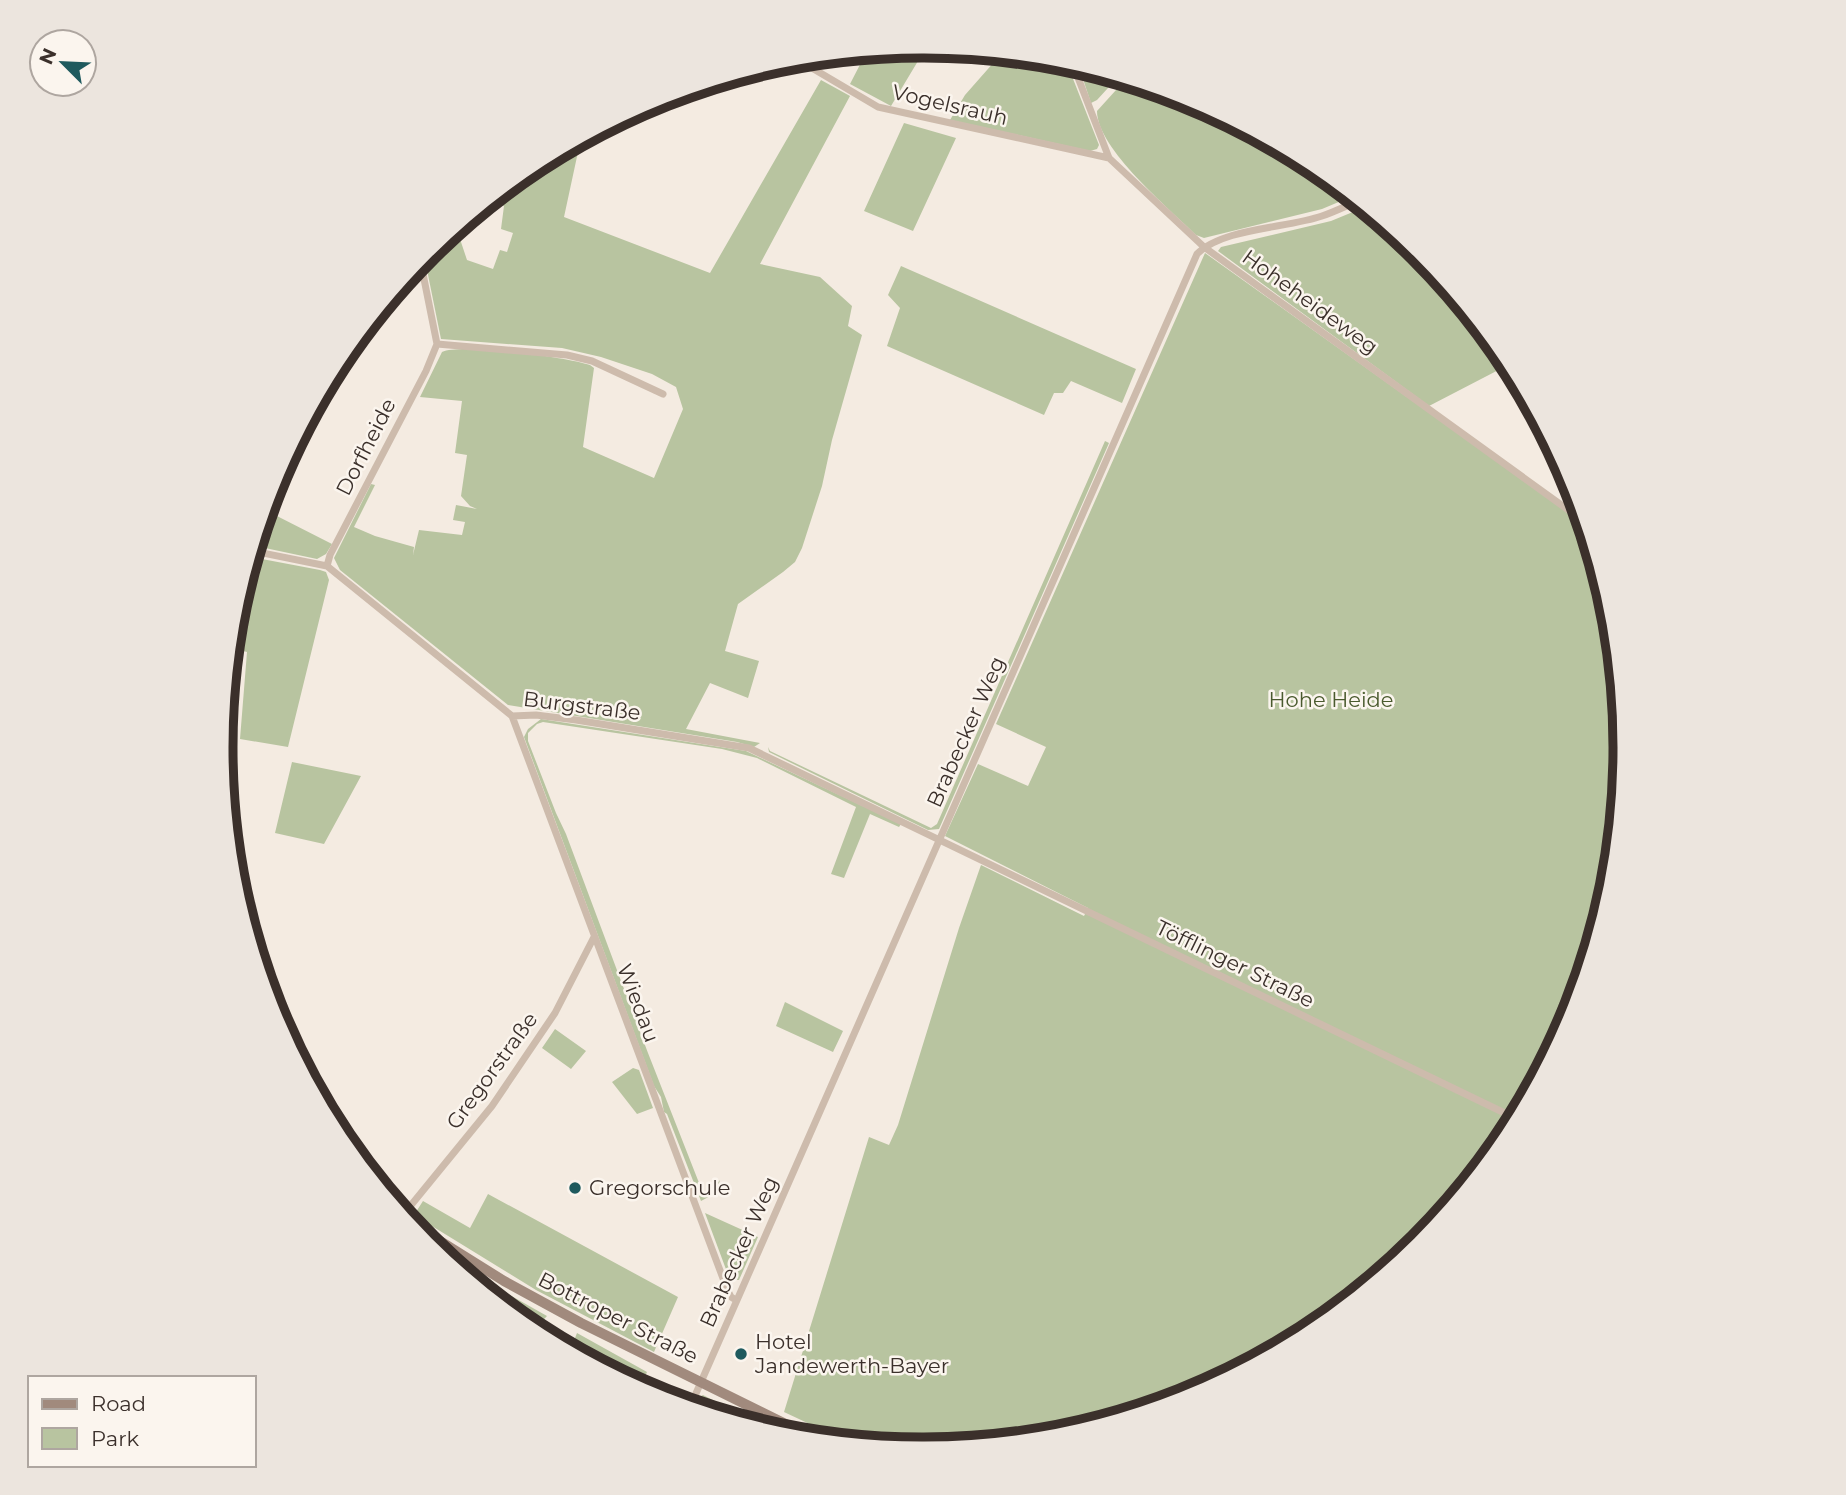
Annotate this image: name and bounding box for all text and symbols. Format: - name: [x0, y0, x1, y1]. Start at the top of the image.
- north arrow: [28, 28, 98, 98]
- text: N: [34, 45, 62, 68]
- street label: Vogelsrauh: [890, 79, 1010, 130]
- street label: Hoheheideweg: [1238, 244, 1383, 359]
- street label: Dorfheide: [330, 394, 401, 499]
- street label: Brabecker Weg: [921, 653, 1010, 811]
- street label: Burgstraße: [522, 686, 642, 725]
- park label: Hohe Heide: [1269, 687, 1393, 712]
- street label: Töfflinger Straße: [1152, 914, 1318, 1013]
- street label: Wiedau: [612, 960, 665, 1046]
- street label: Gregorstraße: [441, 1007, 542, 1134]
- street label: Brabecker Weg: [694, 1173, 783, 1331]
- place label: Gregorschule: [589, 1175, 731, 1200]
- marker: Gregorschule: [567, 1180, 583, 1196]
- street label: Bottroper Straße: [534, 1266, 702, 1369]
- place label: Hotel Jandewerth-Bayer: [754, 1329, 949, 1378]
- marker: Hotel Jandewerth-Bayer: [733, 1346, 749, 1362]
- legend: [28, 1376, 256, 1467]
- text: Road: [91, 1391, 146, 1416]
- text: Park: [91, 1426, 139, 1451]

